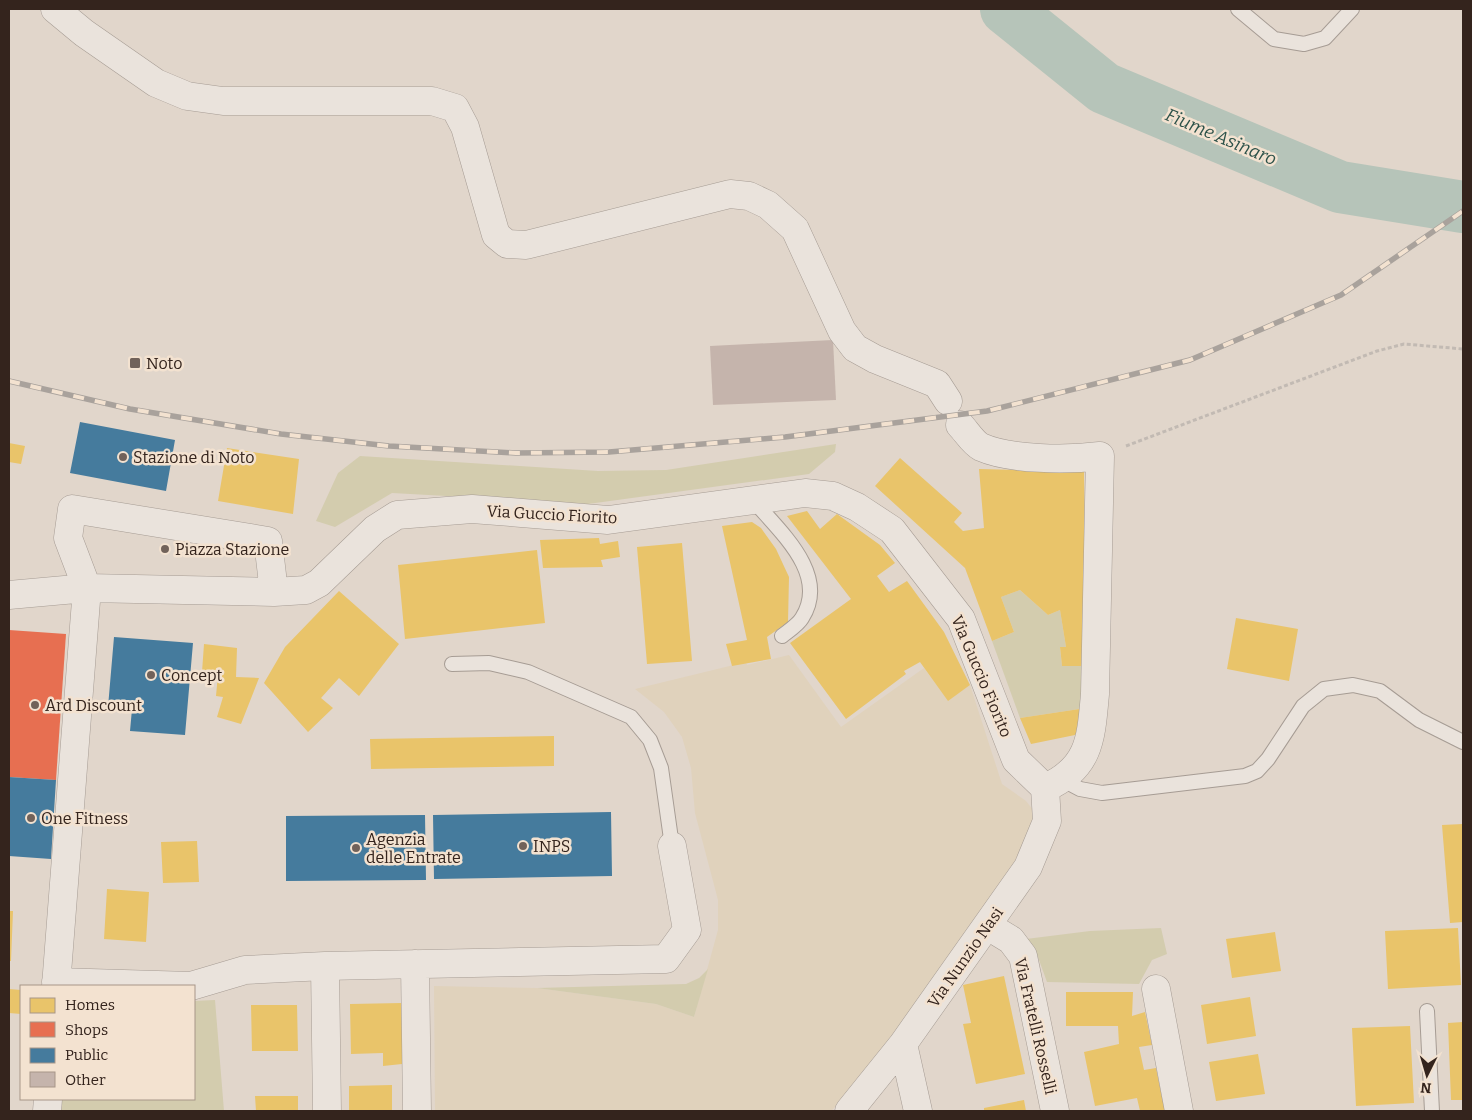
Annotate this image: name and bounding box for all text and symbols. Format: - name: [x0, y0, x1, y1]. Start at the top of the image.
- water label: Fiume Asinaro: [1162, 104, 1280, 170]
- place label: Noto: [146, 354, 182, 373]
- marker: Noto: [128, 356, 142, 370]
- place label: Stazione di Noto: [133, 448, 254, 467]
- marker: Stazione di Noto: [117, 451, 129, 463]
- street label: Via Guccio Fiorito: [486, 502, 618, 527]
- place label: Piazza Stazione: [175, 540, 289, 559]
- marker: Piazza Stazione: [159, 543, 171, 555]
- street label: Via Guccio Fiorito: [947, 612, 1016, 740]
- place label: Concept: [161, 666, 222, 685]
- marker: Concept: [145, 669, 157, 681]
- place label: Ard Discount: [45, 696, 142, 715]
- marker: Ard Discount: [29, 699, 41, 711]
- place label: One Fitness: [41, 809, 128, 828]
- marker: One Fitness: [25, 812, 37, 824]
- place label: Agenzia delle Entrate: [366, 830, 461, 867]
- place label: INPS: [533, 837, 570, 856]
- marker: INPS: [517, 840, 529, 852]
- marker: Agenzia delle Entrate: [350, 842, 362, 854]
- street label: Via Nunzio Nasi: [924, 903, 1007, 1011]
- street label: Via Fratelli Rosselli: [1011, 956, 1061, 1097]
- legend: [20, 985, 195, 1100]
- text: Homes: [65, 996, 115, 1014]
- text: Shops: [65, 1021, 108, 1039]
- text: Public: [65, 1046, 109, 1064]
- north arrow: [1402, 1050, 1452, 1100]
- text: Other: [65, 1071, 106, 1089]
- text: N: [1420, 1078, 1432, 1096]

